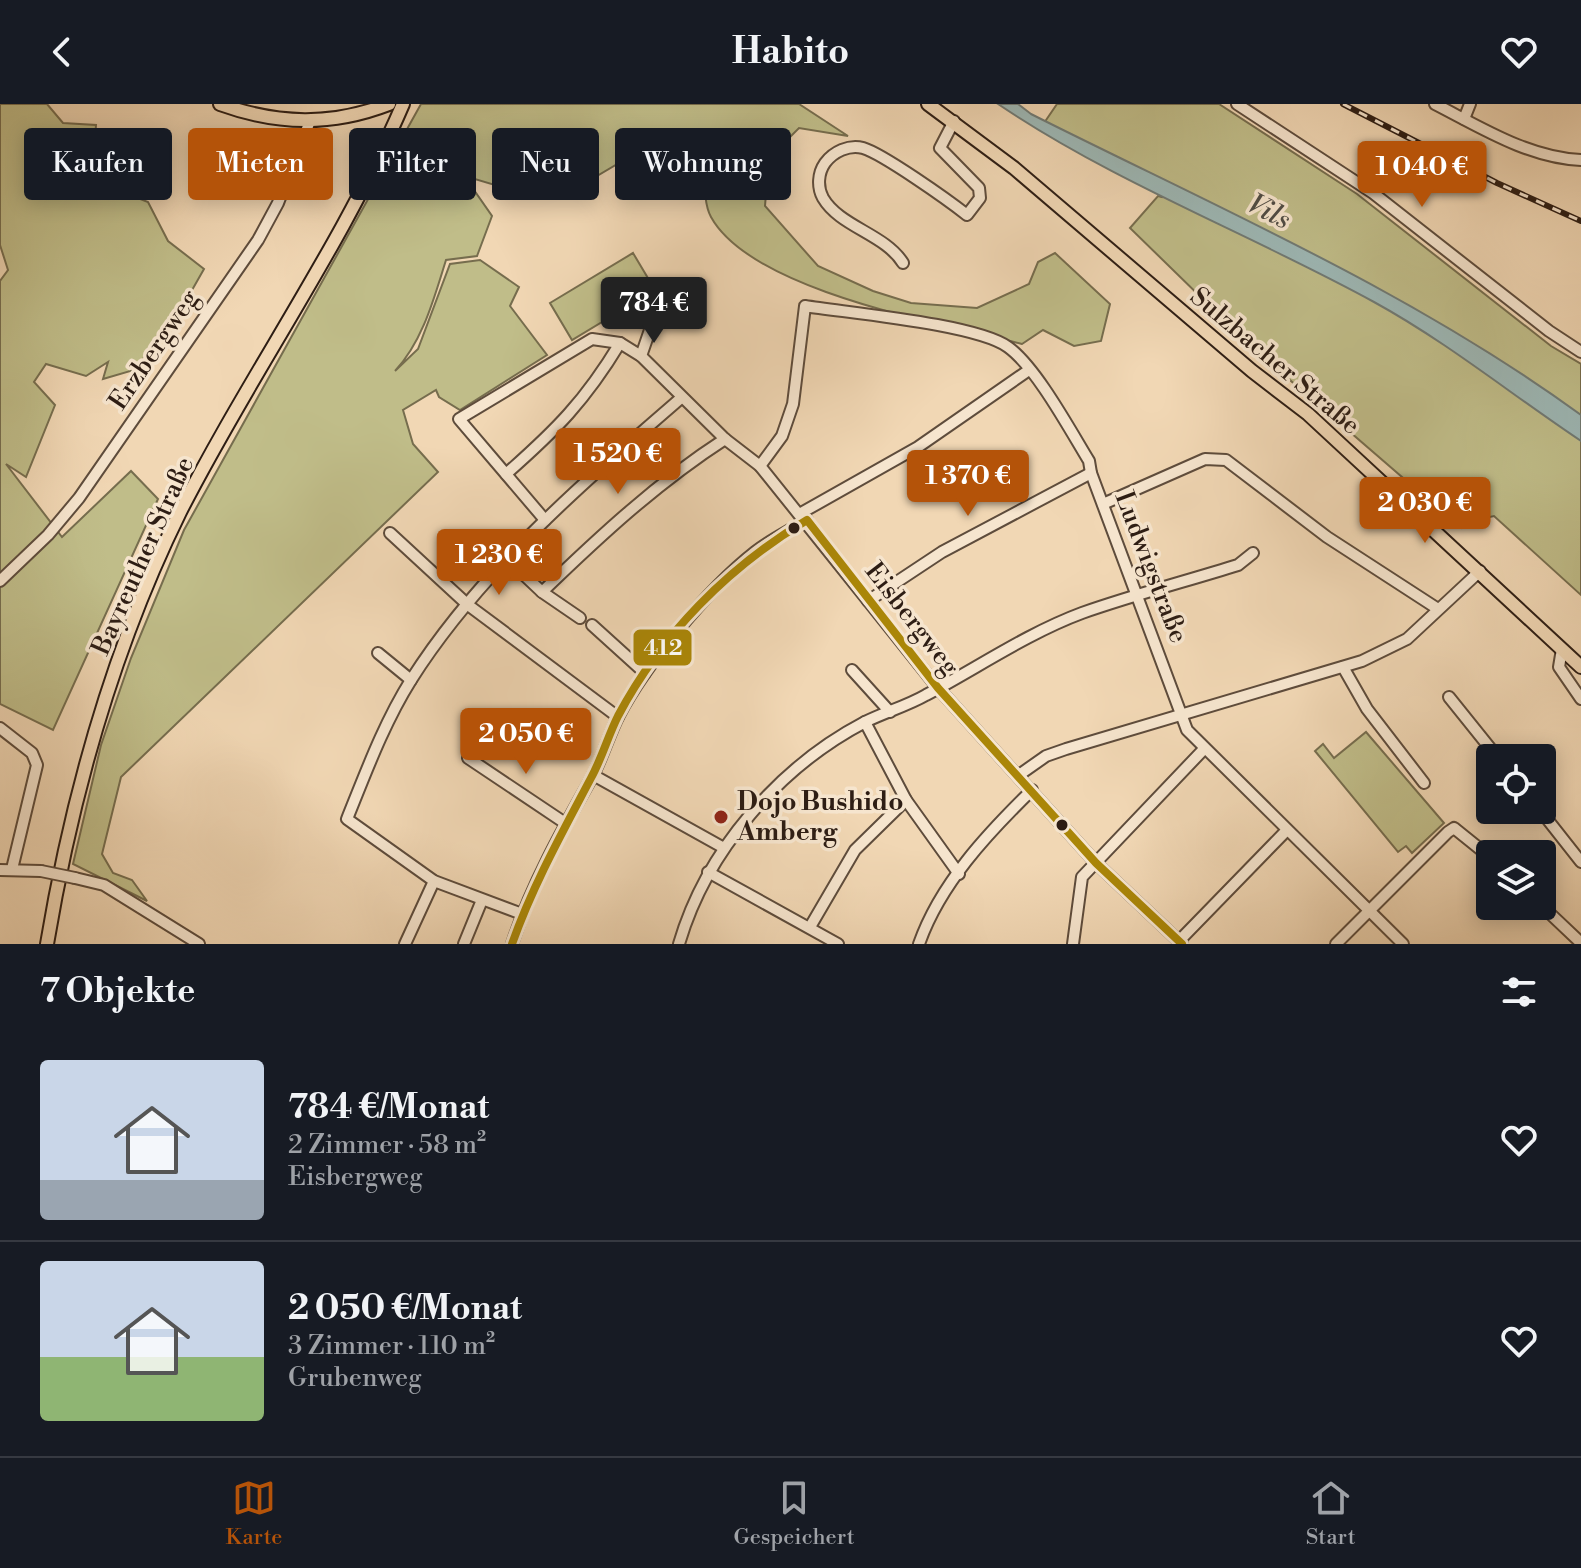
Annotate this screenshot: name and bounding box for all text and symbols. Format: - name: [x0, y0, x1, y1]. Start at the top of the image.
- icon: back: [40, 30, 84, 74]
- text: Habito: [732, 30, 849, 75]
- icon: heart: [1497, 30, 1541, 74]
- chip: Kaufen: [24, 128, 172, 200]
- chip: Mieten: [188, 128, 333, 200]
- chip: Filter: [349, 128, 476, 200]
- chip: Neu: [492, 128, 599, 200]
- chip: Wohnung: [615, 128, 791, 200]
- pin: 1 040 €: [1348, 141, 1496, 209]
- text: 1 040 €: [1376, 151, 1468, 183]
- water label: Vils: [1242, 186, 1296, 238]
- pin: 784 €: [598, 277, 710, 345]
- street label: Sulzbacher Straße: [1183, 281, 1367, 441]
- street label: Erzbergweg: [102, 283, 206, 416]
- text: 784 €: [619, 287, 689, 319]
- pin: 1 520 €: [544, 428, 692, 496]
- text: 1 520 €: [574, 438, 663, 470]
- pin: 1 370 €: [894, 450, 1042, 518]
- street label: Bayreuther Straße: [85, 452, 201, 661]
- text: 1 370 €: [925, 460, 1011, 492]
- pin: 2 030 €: [1351, 477, 1499, 545]
- street label: Ludwigstraße: [1107, 487, 1195, 647]
- text: 2 030 €: [1378, 487, 1472, 519]
- unlabelled marker: [786, 520, 802, 536]
- pin: 1 230 €: [425, 529, 573, 597]
- text: 1 230 €: [455, 539, 543, 571]
- street label: Eisbergweg: [858, 556, 966, 682]
- line badge: 412: [632, 628, 693, 667]
- text: 412: [643, 635, 683, 662]
- pin: 2 050 €: [452, 708, 600, 776]
- text: 2 050 €: [478, 718, 574, 750]
- map controls: [1476, 744, 1556, 920]
- button: locate: [1476, 744, 1556, 824]
- place label: Dojo Bushido Amberg: [736, 786, 904, 848]
- marker: Dojo Bushido Amberg: [712, 808, 730, 826]
- unlabelled marker: [1054, 817, 1070, 833]
- button: layers: [1476, 840, 1556, 920]
- icon: filters: [1497, 970, 1541, 1014]
- text: 7 Objekte: [40, 971, 195, 1013]
- text: 784 €/Monat: [288, 1087, 489, 1129]
- icon: home: [104, 1092, 200, 1188]
- icon: heart: [1497, 1118, 1541, 1162]
- text: 2 Zimmer · 58 m²: [288, 1129, 486, 1161]
- text: Eisbergweg: [288, 1161, 423, 1193]
- text: 2 050 €/Monat: [288, 1288, 522, 1330]
- icon: home: [104, 1293, 200, 1389]
- icon: heart: [1497, 1319, 1541, 1363]
- text: 3 Zimmer · 110 m²: [288, 1330, 495, 1362]
- text: Grubenweg: [288, 1362, 422, 1394]
- tab: Karte: [226, 1476, 282, 1551]
- tab: Gespeichert: [733, 1476, 855, 1551]
- tab: Start: [1306, 1476, 1355, 1551]

